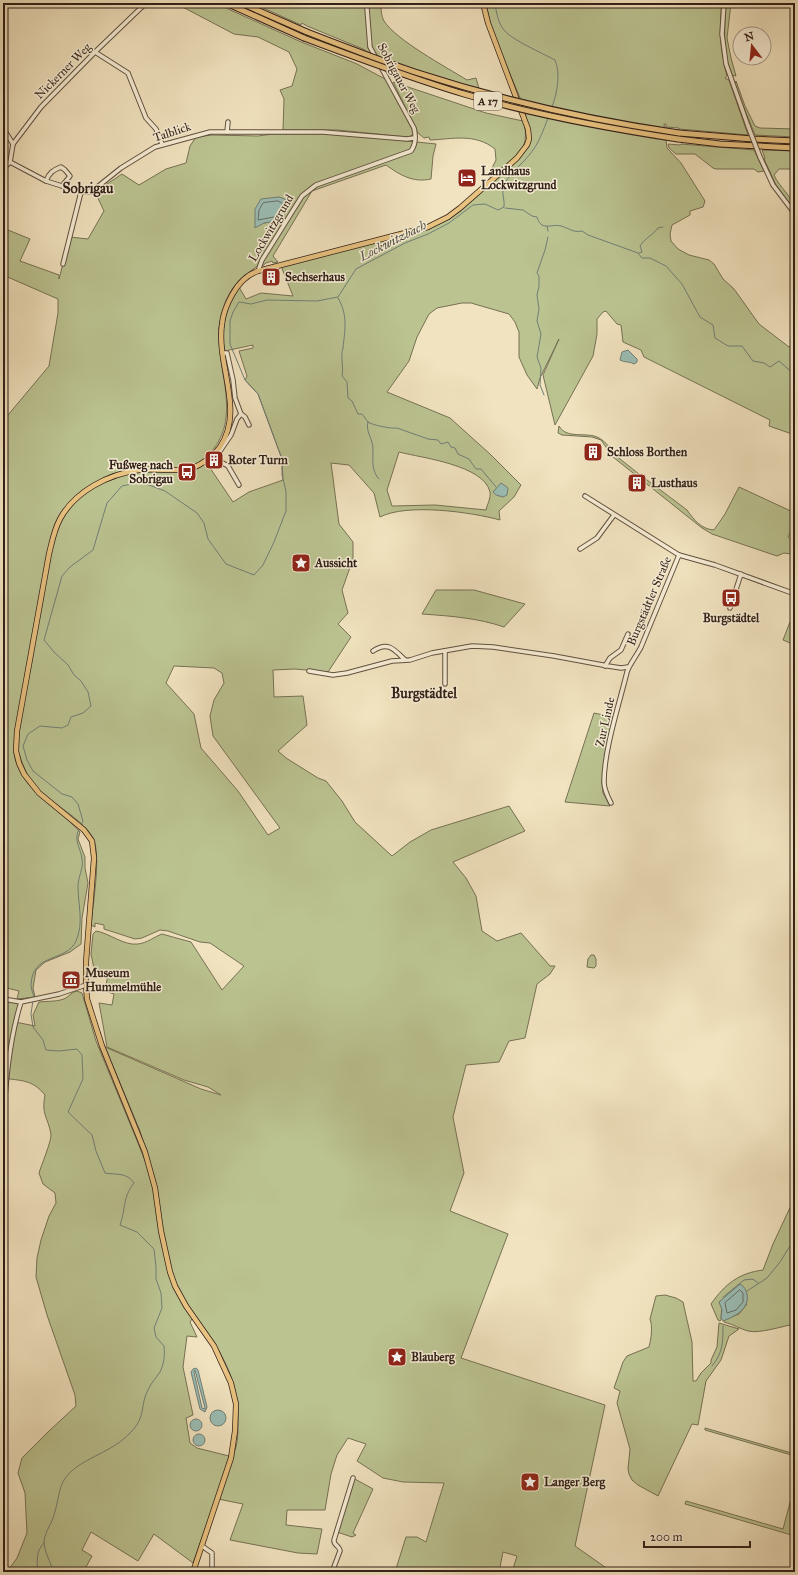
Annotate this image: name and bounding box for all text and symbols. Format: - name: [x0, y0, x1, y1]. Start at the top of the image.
- north arrow: [732, 26, 772, 66]
- text: N: [743, 29, 756, 44]
- street label: Nickerner Weg: [32, 40, 95, 103]
- street label: Sobrigauer Weg: [374, 41, 424, 116]
- road number: A 17: [474, 92, 502, 110]
- street label: Talblick: [151, 119, 193, 145]
- place label: Landhaus Lockwitzgrund: [481, 164, 558, 193]
- hotel icon: Landhaus Lockwitzgrund: [456, 167, 478, 189]
- district label: Sobrigau: [63, 180, 114, 198]
- street label: Lockwitzgrund: [246, 192, 297, 265]
- water label: Lockwitzbach: [356, 217, 430, 265]
- building icon: Sechserhaus: [260, 266, 282, 288]
- place label: Sechserhaus: [285, 270, 346, 284]
- building icon: Schloss Borthen: [582, 441, 604, 463]
- place label: Schloss Borthen: [607, 445, 688, 459]
- building icon: Roter Turm: [203, 449, 225, 471]
- place label: Roter Turm: [228, 453, 289, 467]
- place label: Fußweg nach Sobrigau: [109, 458, 174, 487]
- bus stop icon: Fußweg nach Sobrigau: [176, 461, 198, 483]
- building icon: Lusthaus: [626, 472, 648, 494]
- place label: Lusthaus: [651, 476, 698, 490]
- place icon: Aussicht: [290, 552, 312, 574]
- street label: Burgstädtler Straße: [624, 554, 675, 648]
- place label: Aussicht: [314, 556, 358, 570]
- bus stop icon: Burgstädtel: [720, 587, 742, 609]
- place label: Burgstädtel: [703, 611, 760, 626]
- district label: Burgstädtel: [391, 685, 458, 703]
- street label: Zur Linde: [592, 696, 618, 748]
- place label: Museum Hummelmühle: [85, 966, 161, 994]
- museum icon: Museum Hummelmühle: [60, 969, 82, 991]
- place icon: Blauberg: [386, 1346, 408, 1368]
- place label: Blauberg: [411, 1350, 455, 1365]
- place icon: Langer Berg: [519, 1471, 541, 1493]
- place label: Langer Berg: [544, 1475, 606, 1490]
- scale bar: [644, 1523, 750, 1549]
- text: 200 m: [650, 1530, 683, 1544]

